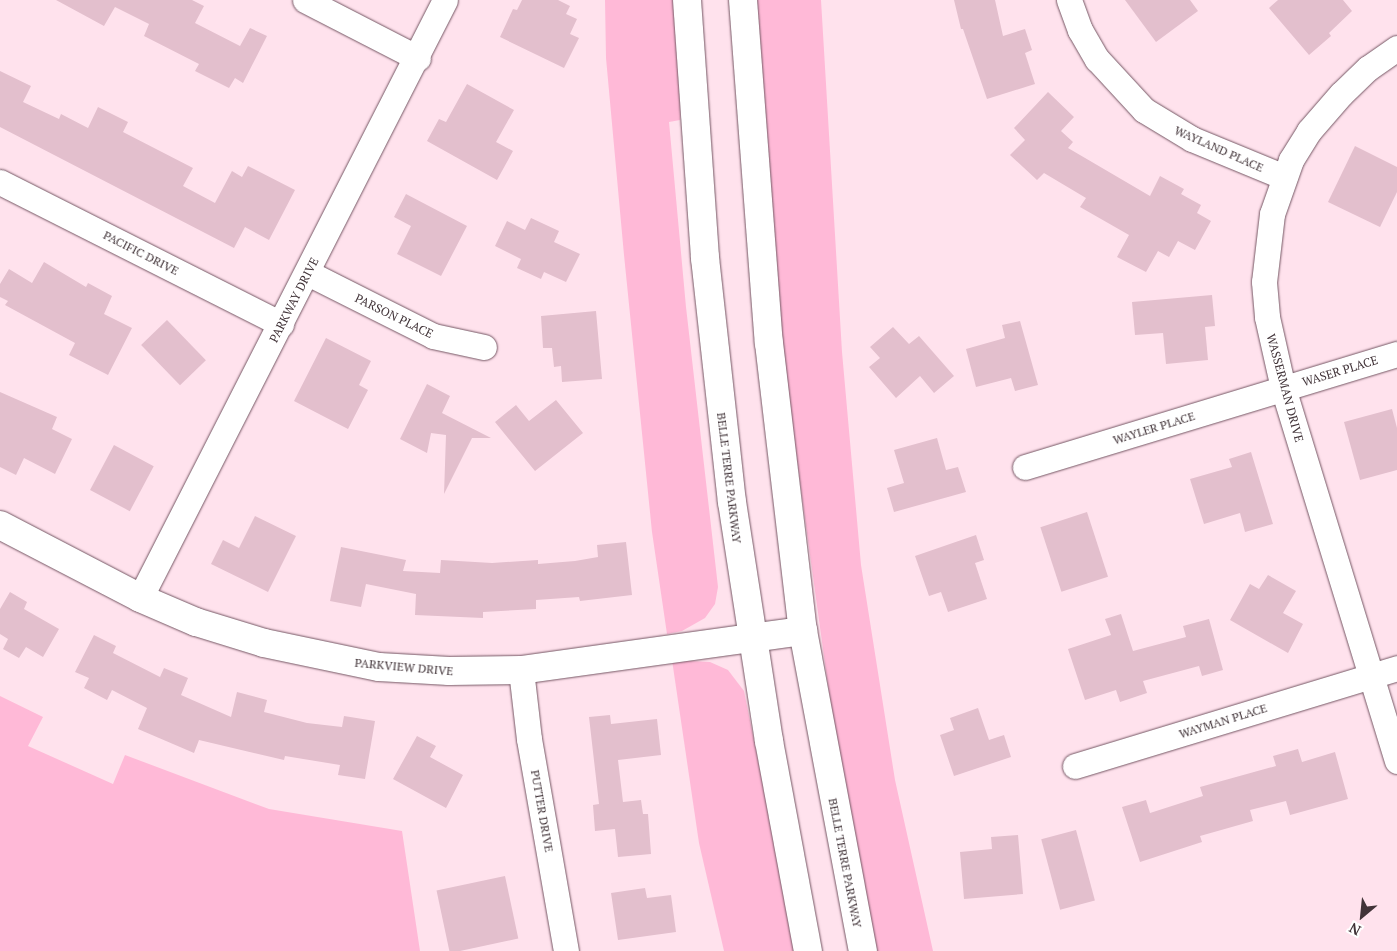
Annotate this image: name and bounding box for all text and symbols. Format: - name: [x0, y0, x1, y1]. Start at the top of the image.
- street label: WAYLAND PLACE: [1172, 123, 1266, 175]
- street label: PACIFIC DRIVE: [101, 228, 181, 278]
- street label: PARKWAY DRIVE: [266, 255, 322, 345]
- street label: PARSON PLACE: [353, 291, 435, 341]
- street label: WASSERMAN DRIVE: [1264, 332, 1306, 444]
- street label: WASER PLACE: [1300, 353, 1380, 389]
- street label: WAYLER PLACE: [1111, 409, 1197, 447]
- street label: BELLE TERRE PARKWAY: [714, 412, 744, 544]
- street label: PARKVIEW DRIVE: [354, 656, 454, 678]
- street label: WAYMAN PLACE: [1177, 701, 1269, 741]
- street label: PUTTER DRIVE: [528, 769, 556, 853]
- street label: BELLE TERRE PARKWAY: [825, 797, 865, 929]
- north arrow: [1337, 891, 1387, 941]
- text: N: [1346, 919, 1364, 941]

